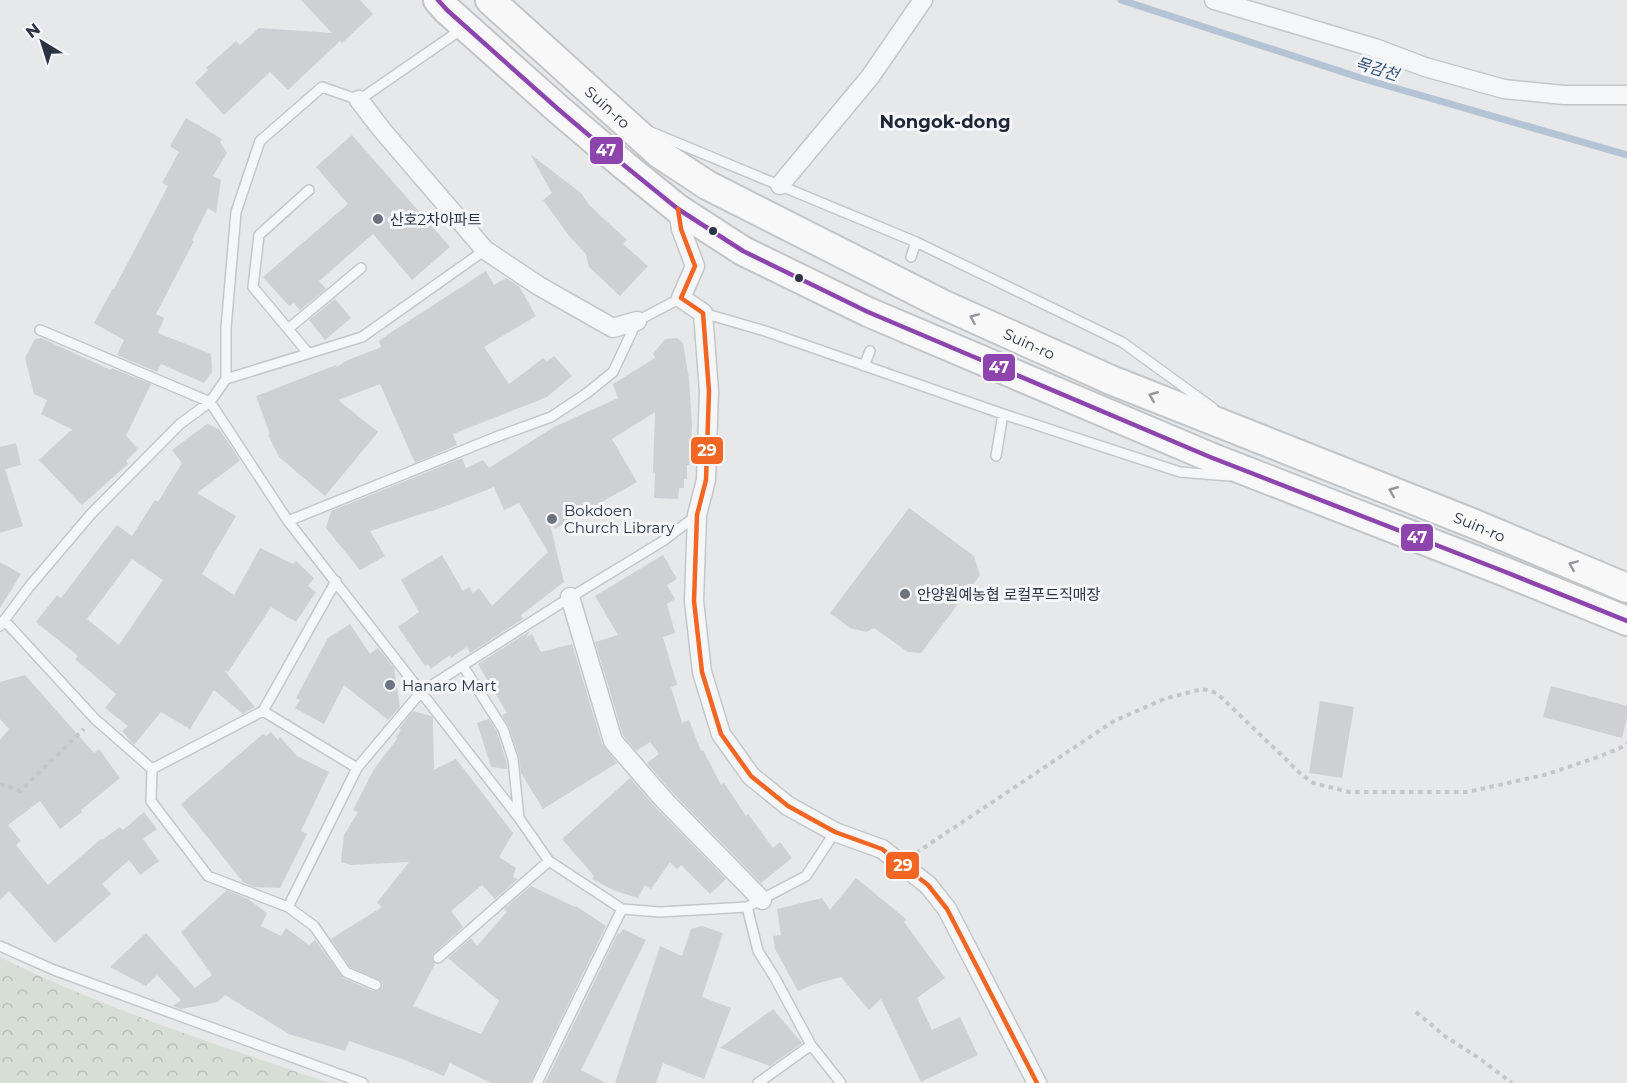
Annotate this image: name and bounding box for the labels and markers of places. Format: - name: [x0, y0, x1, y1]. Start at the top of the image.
- place label: 산호2차아파트: [390, 210, 482, 229]
- marker: 산호2차아파트: [371, 212, 385, 226]
- unlabelled marker: [707, 225, 719, 237]
- unlabelled marker: [793, 272, 805, 284]
- place label: Bokdoen Church Library: [564, 501, 675, 537]
- marker: Bokdoen Church Library: [545, 512, 559, 526]
- place label: 안양원예농협 로컬푸드직매장: [917, 585, 1101, 604]
- marker: 안양원예농협 로컬푸드직매장: [898, 587, 912, 601]
- place label: Hanaro Mart: [402, 676, 497, 695]
- marker: Hanaro Mart: [383, 678, 397, 692]

